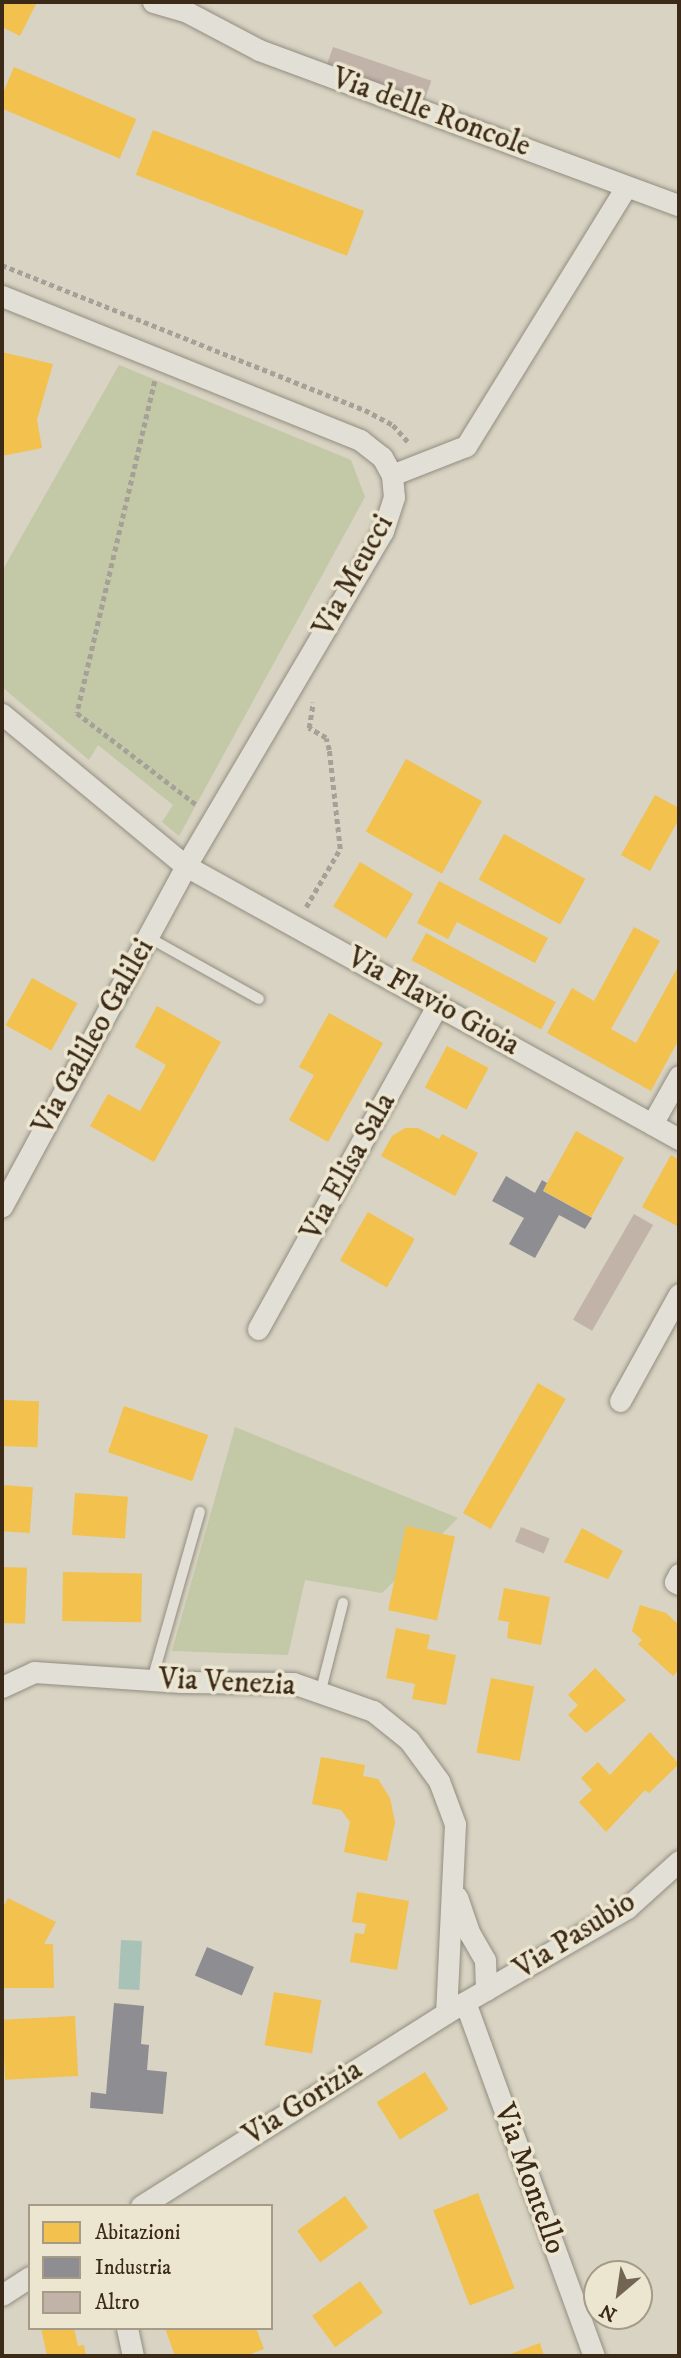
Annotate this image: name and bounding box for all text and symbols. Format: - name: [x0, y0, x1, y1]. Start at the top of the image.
- street label: Via delle Roncole: [327, 60, 535, 166]
- street label: Via Meucci: [306, 509, 402, 643]
- street label: Via Galileo Galilei: [25, 933, 163, 1141]
- street label: Via Flavio Gioia: [341, 940, 525, 1064]
- street label: Via Elisa Sala: [294, 1087, 404, 1247]
- street label: Via Venezia: [158, 1661, 296, 1705]
- street label: Via Pasubio: [507, 1885, 643, 1987]
- street label: Via Gorizia: [237, 2052, 369, 2154]
- street label: Via Montello: [485, 2099, 573, 2259]
- legend: [28, 2204, 273, 2330]
- text: Abitazioni: [95, 2220, 180, 2246]
- text: Industria: [95, 2255, 171, 2281]
- north arrow: [583, 2260, 653, 2330]
- text: Altro: [95, 2290, 139, 2316]
- text: N: [596, 2298, 621, 2326]

